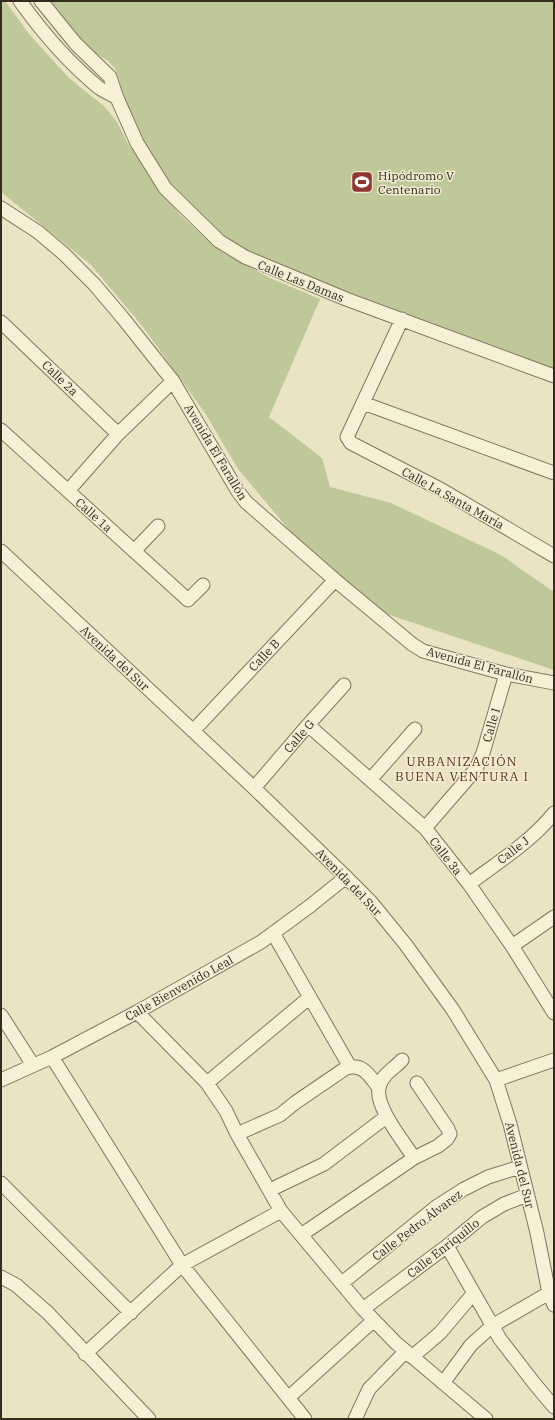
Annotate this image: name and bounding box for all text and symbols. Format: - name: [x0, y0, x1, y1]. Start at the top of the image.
- place label: Hipódromo V Centenario: [378, 168, 454, 197]
- sports icon: Hipódromo V Centenario: [349, 169, 375, 195]
- street label: Calle Las Damas: [256, 257, 347, 305]
- street label: Calle 2a: [39, 357, 81, 399]
- street label: Avenida El Farallón: [181, 401, 251, 503]
- street label: Calle La Santa María: [399, 464, 507, 533]
- street label: Calle 1a: [72, 495, 116, 536]
- street label: Avenida del Sur: [77, 622, 153, 694]
- street label: Calle B: [245, 636, 283, 674]
- street label: Avenida El Farallón: [425, 644, 535, 687]
- street label: Calle I: [479, 706, 503, 744]
- street label: Calle G: [280, 716, 318, 756]
- district label: URBANIZACIÓN BUENA VENTURA I: [395, 753, 529, 785]
- street label: Calle J: [494, 833, 532, 867]
- street label: Calle 3a: [426, 834, 466, 878]
- street label: Avenida del Sur: [313, 845, 386, 920]
- street label: Calle Bienvenido Leal: [122, 952, 236, 1024]
- street label: Avenida del Sur: [502, 1120, 538, 1210]
- street label: Calle Pedro Álvarez: [369, 1186, 465, 1264]
- street label: Calle Enriquillo: [404, 1215, 482, 1281]

